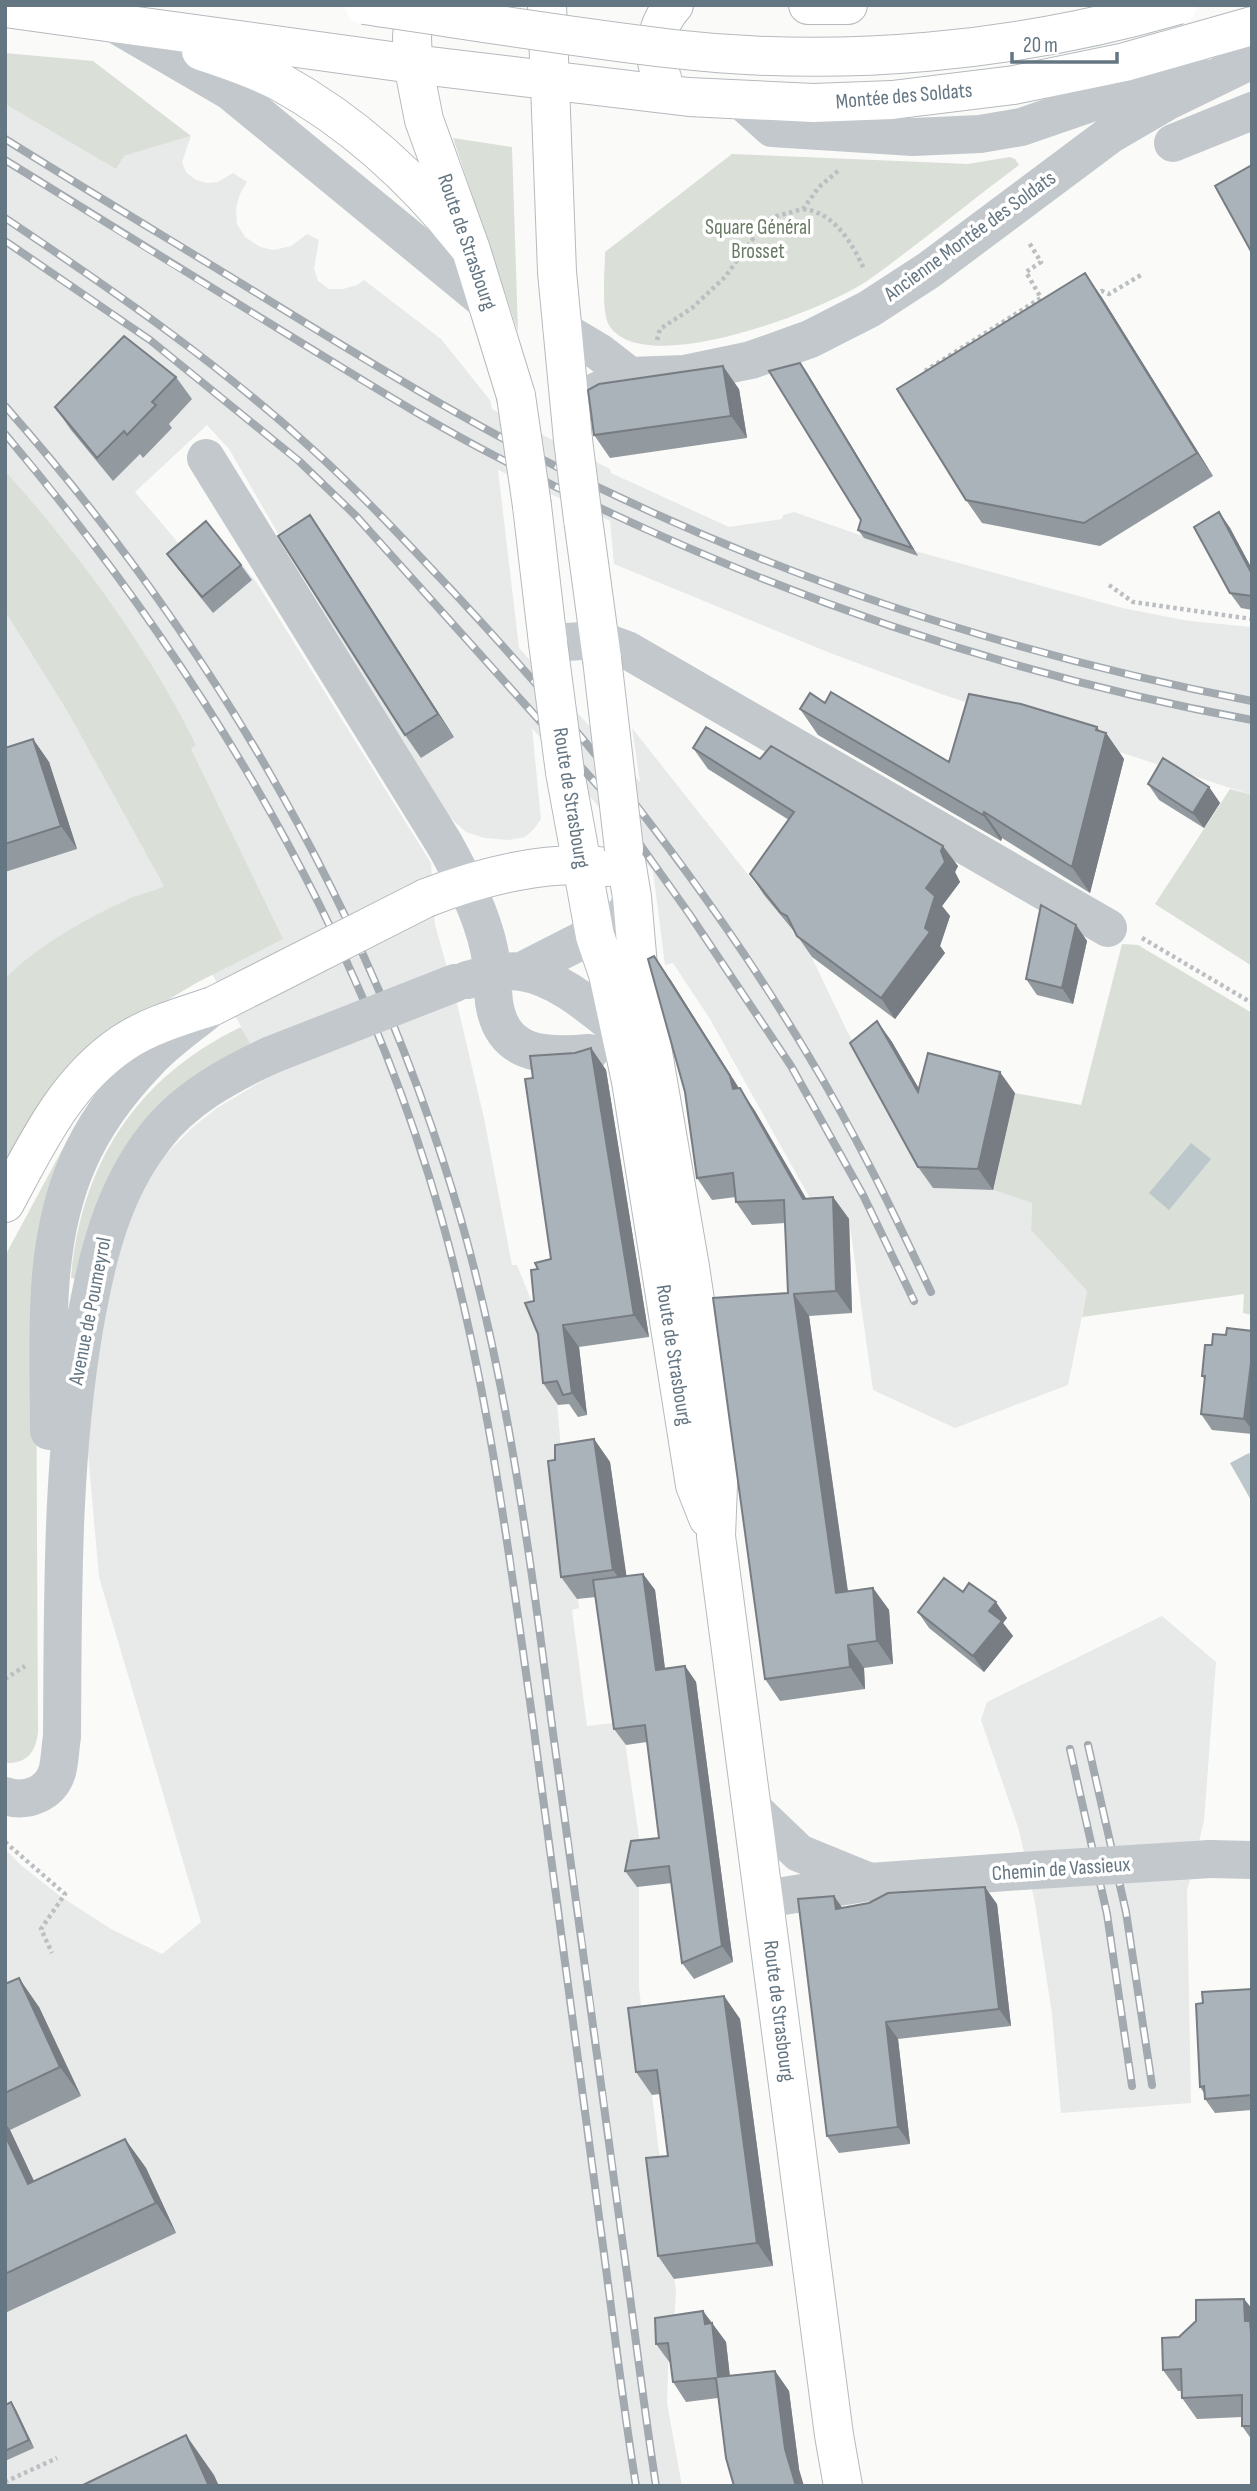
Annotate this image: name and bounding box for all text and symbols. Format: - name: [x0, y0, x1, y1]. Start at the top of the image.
- scale bar: [1012, 21, 1117, 65]
- text: 20 m: [1023, 33, 1058, 58]
- street label: Montée des Soldats: [835, 78, 973, 114]
- street label: Ancienne Montée des Soldats: [879, 165, 1061, 307]
- street label: Route de Strasbourg: [432, 171, 502, 313]
- park label: Square Général Brosset: [705, 215, 811, 264]
- street label: Route de Strasbourg: [548, 726, 594, 870]
- street label: Avenue de Poumeyrol: [63, 1235, 117, 1388]
- street label: Route de Strasbourg: [651, 1283, 697, 1427]
- street label: Chemin de Vassieux: [991, 1852, 1131, 1886]
- street label: Route de Strasbourg: [758, 1939, 800, 2083]

